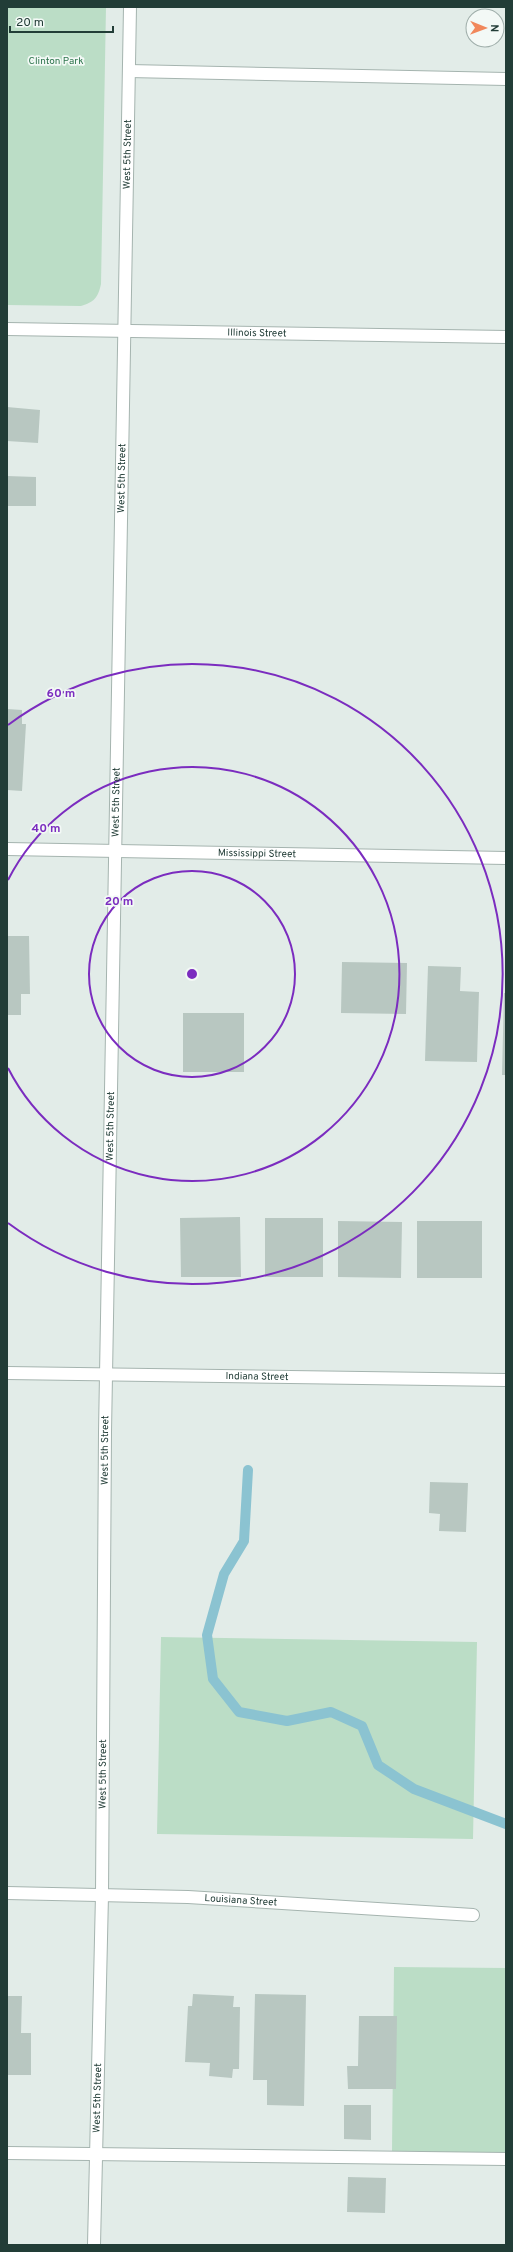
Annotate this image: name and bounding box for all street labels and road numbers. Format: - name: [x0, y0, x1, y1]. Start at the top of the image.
- street label: West 5th Street: [120, 119, 135, 189]
- street label: Illinois Street: [227, 326, 287, 340]
- street label: West 5th Street: [115, 443, 129, 513]
- street label: West 5th Street: [109, 767, 123, 837]
- street label: Mississippi Street: [218, 846, 296, 861]
- street label: West 5th Street: [103, 1091, 117, 1161]
- street label: Indiana Street: [225, 1370, 289, 1383]
- street label: West 5th Street: [98, 1415, 112, 1485]
- street label: West 5th Street: [96, 1739, 110, 1809]
- street label: Louisiana Street: [204, 1892, 278, 1909]
- street label: West 5th Street: [90, 2063, 105, 2133]

